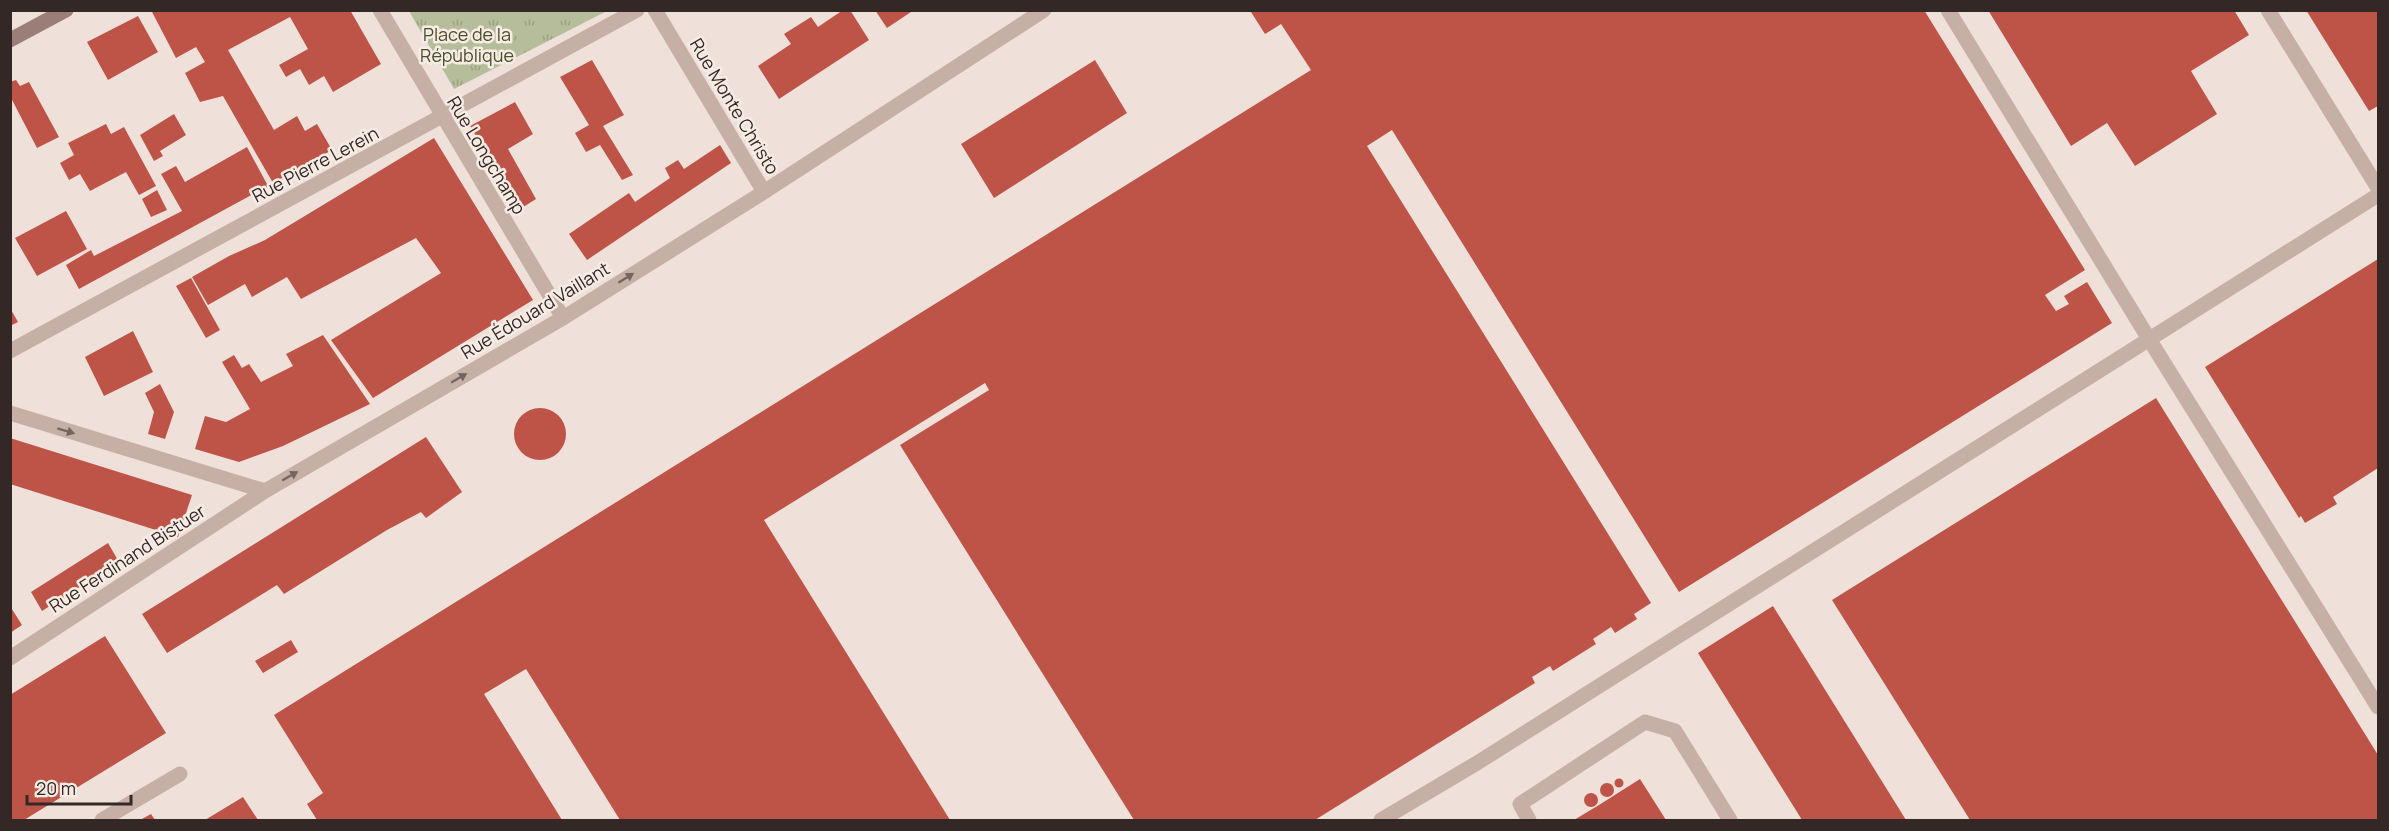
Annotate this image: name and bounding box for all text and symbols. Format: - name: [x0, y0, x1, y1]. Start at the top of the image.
- park label: Place de la République: [420, 22, 514, 67]
- street label: Rue Monte Christo: [685, 33, 785, 179]
- street label: Rue Longchamp: [442, 91, 532, 219]
- street label: Rue Pierre Lerein: [248, 121, 382, 207]
- street label: Rue Édouard Vaillant: [456, 256, 614, 364]
- one-way arrow: [618, 273, 634, 284]
- one-way arrow: [451, 373, 467, 384]
- one-way arrow: [57, 426, 75, 436]
- one-way arrow: [282, 471, 298, 482]
- street label: Rue Ferdinand Bistuer: [44, 498, 210, 618]
- scale bar: [27, 768, 130, 806]
- text: 20 m: [36, 776, 76, 800]

